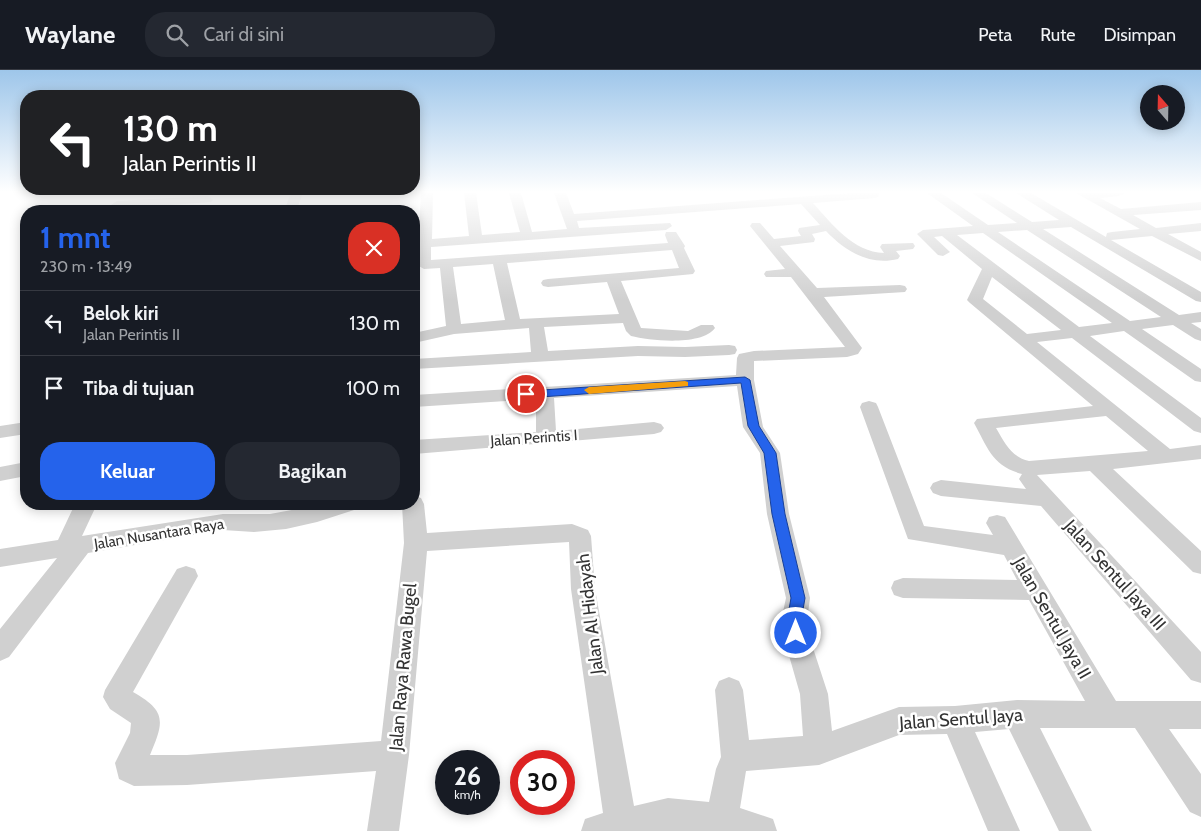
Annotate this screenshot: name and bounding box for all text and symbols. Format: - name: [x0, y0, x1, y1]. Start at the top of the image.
- search box: [145, 12, 495, 57]
- text: Waylane: [25, 20, 115, 49]
- icon: search: [163, 21, 191, 49]
- text: Cari di sini: [203, 23, 284, 46]
- text: Peta: [978, 24, 1012, 46]
- text: Rute: [1040, 24, 1075, 46]
- text: Disimpan: [1103, 24, 1176, 46]
- north arrow: [1140, 85, 1185, 130]
- map controls: [1140, 85, 1185, 130]
- text: 130 m: [123, 107, 218, 150]
- icon: left: [40, 110, 105, 175]
- text: Jalan Perintis II: [123, 150, 257, 177]
- text: 1 mnt: [40, 219, 111, 256]
- button: close: [348, 222, 400, 274]
- text: 230 m · 13:49: [40, 257, 132, 276]
- text: Belok kiri: [83, 302, 159, 325]
- icon: left: [40, 309, 68, 337]
- text: 130 m: [349, 312, 400, 335]
- text: Jalan Perintis II: [83, 325, 180, 344]
- pin: [505, 373, 547, 415]
- icon: arrive: [40, 374, 68, 402]
- text: Tiba di tujuan: [83, 377, 194, 400]
- text: 100 m: [346, 377, 400, 400]
- icon: arrive: [512, 380, 540, 408]
- street label: Jalan Perintis I: [489, 426, 578, 450]
- button: Keluar: [40, 442, 215, 500]
- button: Bagikan: [225, 442, 400, 500]
- street label: Jalan Sentul Jaya III: [1059, 514, 1171, 635]
- street label: Jalan Nusantara Raya: [92, 515, 226, 553]
- street label: Jalan Al Hidayah: [572, 552, 608, 677]
- street label: Jalan Sentul Jaya II: [1008, 552, 1096, 683]
- street label: Jalan Raya Rawa Bugel: [385, 582, 421, 753]
- position arrow: [769, 606, 821, 658]
- street label: Jalan Sentul Jaya: [897, 704, 1024, 734]
- speed limit sign: 30: [510, 750, 575, 815]
- text: 26: [454, 761, 481, 791]
- text: km/h: [454, 787, 481, 802]

